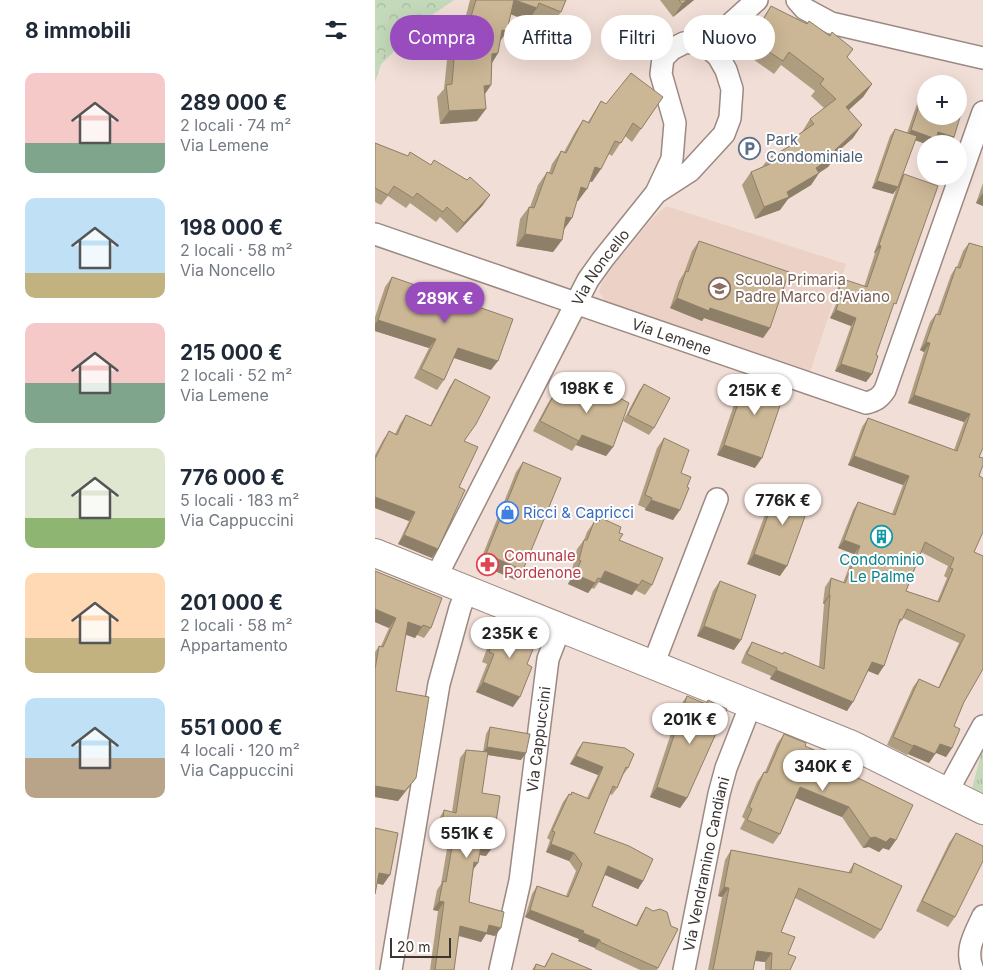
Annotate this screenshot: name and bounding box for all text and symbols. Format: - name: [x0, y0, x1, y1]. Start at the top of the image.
- chip: Compra: [390, 15, 494, 60]
- chip: Affitta: [504, 15, 591, 60]
- chip: Filtri: [601, 15, 673, 60]
- chip: Nuovo: [683, 15, 775, 60]
- icon: filters: [322, 16, 350, 44]
- text: 8 immobili: [25, 18, 131, 43]
- map controls: [917, 75, 967, 185]
- button: +: [917, 75, 967, 125]
- text: 289 000 €: [180, 90, 287, 115]
- icon: home: [65, 93, 125, 153]
- text: 2 locali · 74 m²: [180, 115, 291, 135]
- place label: Park Condominiale: [766, 130, 863, 166]
- text: Via Lemene: [180, 135, 269, 155]
- button: −: [917, 135, 967, 185]
- parking icon: Park Condominiale: [738, 136, 762, 160]
- text: 198 000 €: [180, 215, 283, 240]
- icon: home: [65, 218, 125, 278]
- street label: Via Noncello: [567, 225, 633, 309]
- text: 2 locali · 58 m²: [180, 240, 293, 260]
- text: Via Noncello: [180, 260, 275, 280]
- place label: Scuola Primaria Padre Marco d'Aviano: [735, 270, 890, 306]
- school or university icon: Scuola Primaria Padre Marco d'Aviano: [707, 276, 731, 300]
- pin: 289K €: [404, 282, 486, 324]
- text: 289K €: [416, 288, 474, 308]
- street label: Via Lemene: [629, 314, 714, 359]
- text: 215 000 €: [180, 340, 283, 365]
- icon: home: [65, 343, 125, 403]
- text: 2 locali · 52 m²: [180, 365, 292, 385]
- pin: 198K €: [546, 372, 628, 414]
- pin: 215K €: [714, 374, 796, 416]
- text: 198K €: [560, 378, 614, 398]
- text: 215K €: [728, 380, 782, 400]
- text: Via Lemene: [180, 385, 269, 405]
- text: 776 000 €: [180, 465, 285, 490]
- icon: home: [65, 468, 125, 528]
- pin: 776K €: [742, 484, 824, 526]
- text: 5 locali · 183 m²: [180, 490, 299, 510]
- text: 776K €: [755, 490, 811, 510]
- shop icon: Ricci & Capricci: [495, 500, 519, 524]
- place label: Ricci & Capricci: [523, 503, 634, 522]
- text: Via Cappuccini: [180, 510, 294, 530]
- building icon: Condominio Le Palme: [870, 524, 894, 548]
- place label: Comunale Pordenone: [504, 546, 581, 582]
- place label: Condominio Le Palme: [839, 550, 925, 586]
- pharmacy icon: Comunale Pordenone: [476, 552, 500, 576]
- text: 201 000 €: [180, 590, 283, 615]
- icon: home: [65, 593, 125, 653]
- text: 2 locali · 58 m²: [180, 615, 293, 635]
- pin: 235K €: [469, 616, 551, 659]
- text: 235K €: [482, 623, 538, 643]
- text: Appartamento: [180, 635, 288, 655]
- street label: Via Cappuccini: [522, 685, 554, 793]
- pin: 201K €: [649, 702, 731, 745]
- text: 201K €: [663, 709, 717, 729]
- text: 551 000 €: [180, 715, 283, 740]
- icon: home: [65, 718, 125, 778]
- text: 4 locali · 120 m²: [180, 740, 300, 760]
- pin: 340K €: [782, 750, 864, 792]
- text: 340K €: [794, 756, 852, 776]
- text: Via Cappuccini: [180, 760, 294, 780]
- street label: Via Vendramino Candiani: [678, 775, 733, 953]
- pin: 551K €: [426, 816, 508, 859]
- text: 551K €: [440, 823, 494, 843]
- scale bar: [390, 935, 451, 958]
- text: 20 m: [397, 938, 431, 955]

